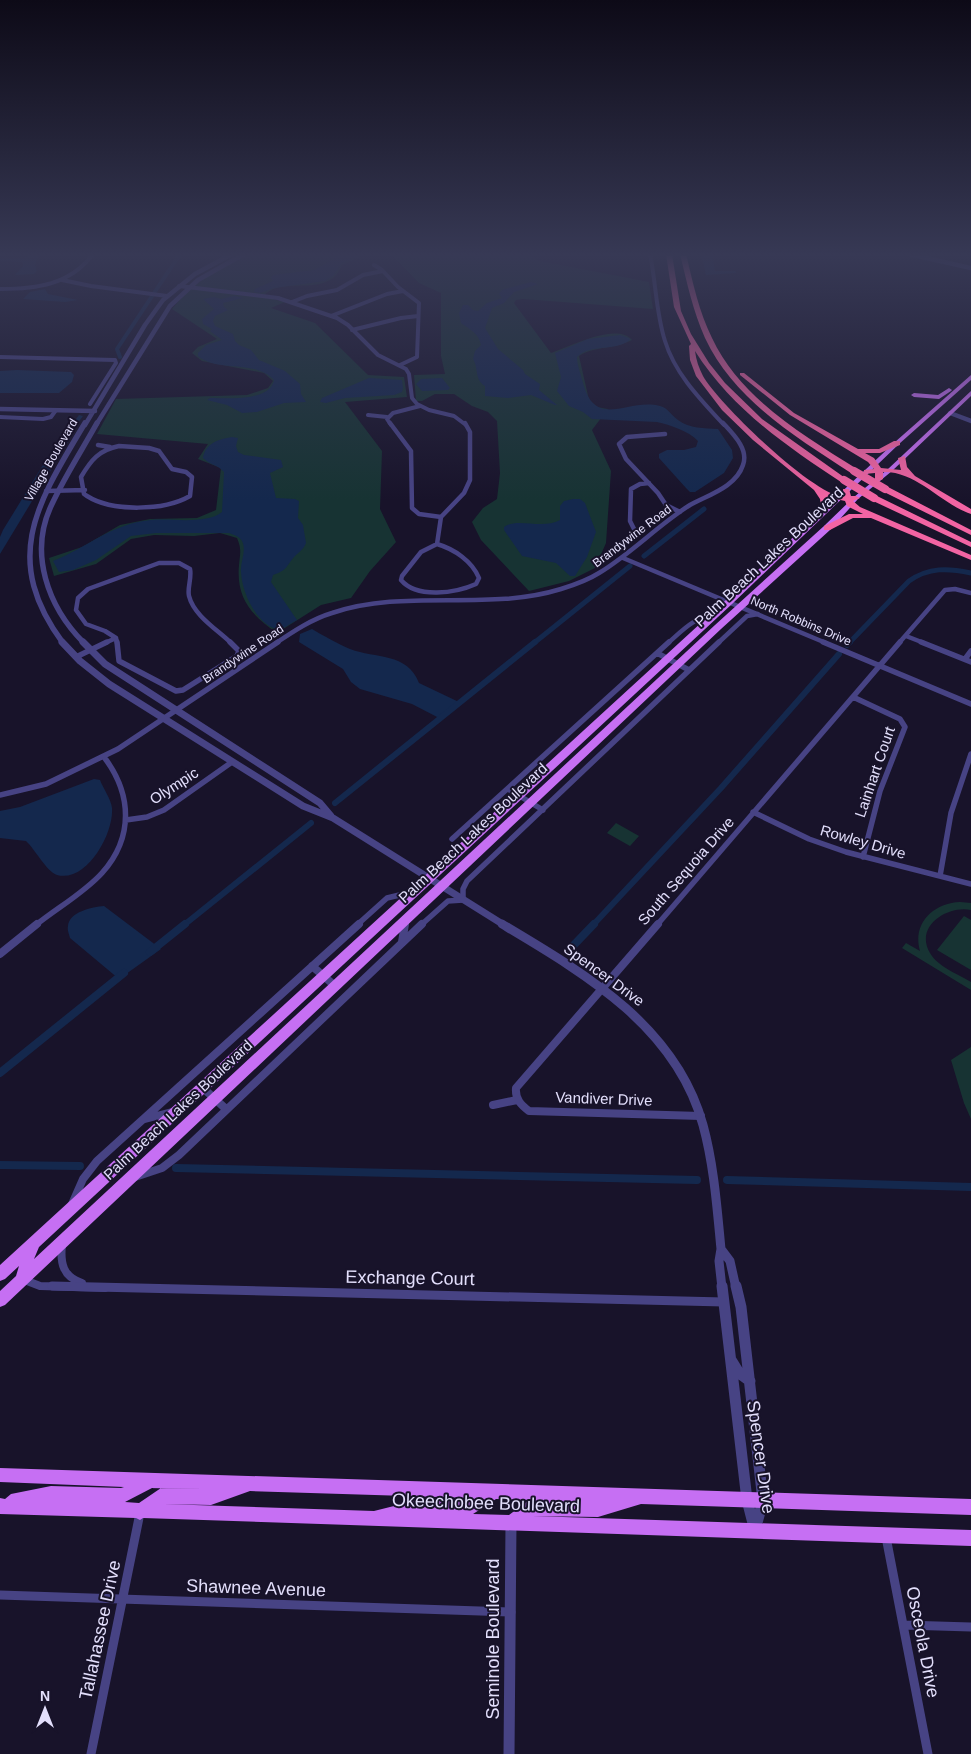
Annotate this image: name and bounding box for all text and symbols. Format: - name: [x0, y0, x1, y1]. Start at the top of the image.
- street label: Village Boulevard: [22, 416, 80, 504]
- street label: Palm Beach Lakes Boulevard: [691, 483, 846, 630]
- street label: Brandywine Road: [590, 502, 674, 570]
- street label: North Robbins Drive: [749, 593, 854, 649]
- street label: Brandywine Road: [200, 622, 286, 686]
- street label: Lainhart Court: [851, 723, 898, 820]
- street label: Palm Beach Lakes Boulevard: [395, 759, 550, 906]
- street label: Olympic: [146, 763, 201, 807]
- street label: South Sequoia Drive: [634, 813, 737, 928]
- street label: Rowley Drive: [818, 821, 908, 862]
- street label: Spencer Drive: [561, 940, 648, 1009]
- street label: Palm Beach Lakes Boulevard: [100, 1036, 255, 1183]
- street label: Vandiver Drive: [555, 1088, 653, 1109]
- street label: Exchange Court: [345, 1267, 475, 1289]
- street label: Spencer Drive: [743, 1399, 779, 1515]
- street label: Okeechobee Boulevard: [392, 1490, 580, 1516]
- street label: Tallahassee Drive: [75, 1558, 125, 1702]
- street label: Seminole Boulevard: [483, 1558, 503, 1720]
- street label: Shawnee Avenue: [186, 1576, 326, 1600]
- street label: Osceola Drive: [902, 1585, 944, 1699]
- north arrow: [20, 1684, 70, 1734]
- text: N: [40, 1688, 50, 1704]

